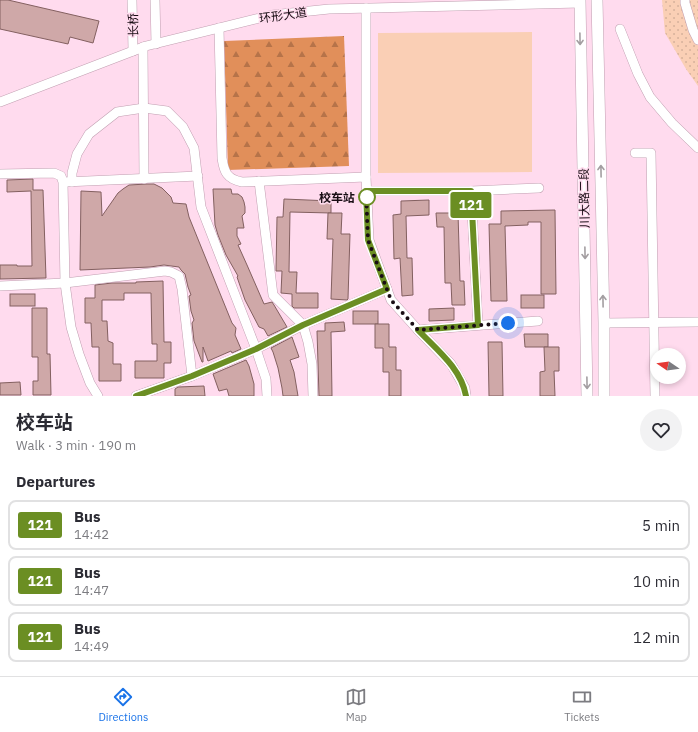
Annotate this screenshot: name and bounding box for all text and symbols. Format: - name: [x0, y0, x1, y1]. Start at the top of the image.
- street label: 环形大道: [258, 4, 308, 26]
- street label: 长桥: [125, 13, 141, 37]
- one-way arrow: [576, 32, 584, 45]
- one-way arrow: [597, 165, 604, 178]
- street label: 川大路二段: [576, 168, 592, 228]
- marker: 校车站: [358, 188, 376, 206]
- place label: 校车站: [319, 190, 355, 205]
- line badge: 121: [448, 192, 494, 218]
- text: 121: [458, 196, 484, 214]
- one-way arrow: [581, 246, 589, 259]
- one-way arrow: [600, 295, 607, 308]
- your location: [498, 313, 518, 333]
- north arrow: [650, 348, 686, 384]
- map controls: [650, 348, 686, 384]
- one-way arrow: [583, 376, 591, 389]
- button: heart: [640, 409, 682, 451]
- text: 校车站: [16, 410, 73, 434]
- text: Walk · 3 min · 190 m: [16, 437, 136, 454]
- text: Departures: [16, 472, 95, 491]
- text: Bus: [74, 507, 101, 526]
- text: 121: [27, 516, 53, 534]
- text: 5 min: [642, 516, 680, 535]
- text: 14:42: [74, 526, 109, 543]
- text: Bus: [74, 563, 101, 582]
- text: 121: [27, 572, 53, 590]
- text: 10 min: [633, 572, 680, 591]
- text: 14:47: [74, 582, 109, 599]
- text: Bus: [74, 619, 101, 638]
- text: 121: [27, 628, 53, 646]
- text: 12 min: [633, 628, 680, 647]
- text: 14:49: [74, 638, 109, 655]
- tab: Directions: [98, 686, 148, 724]
- tab: Map: [345, 686, 367, 724]
- tab: Tickets: [564, 686, 600, 724]

